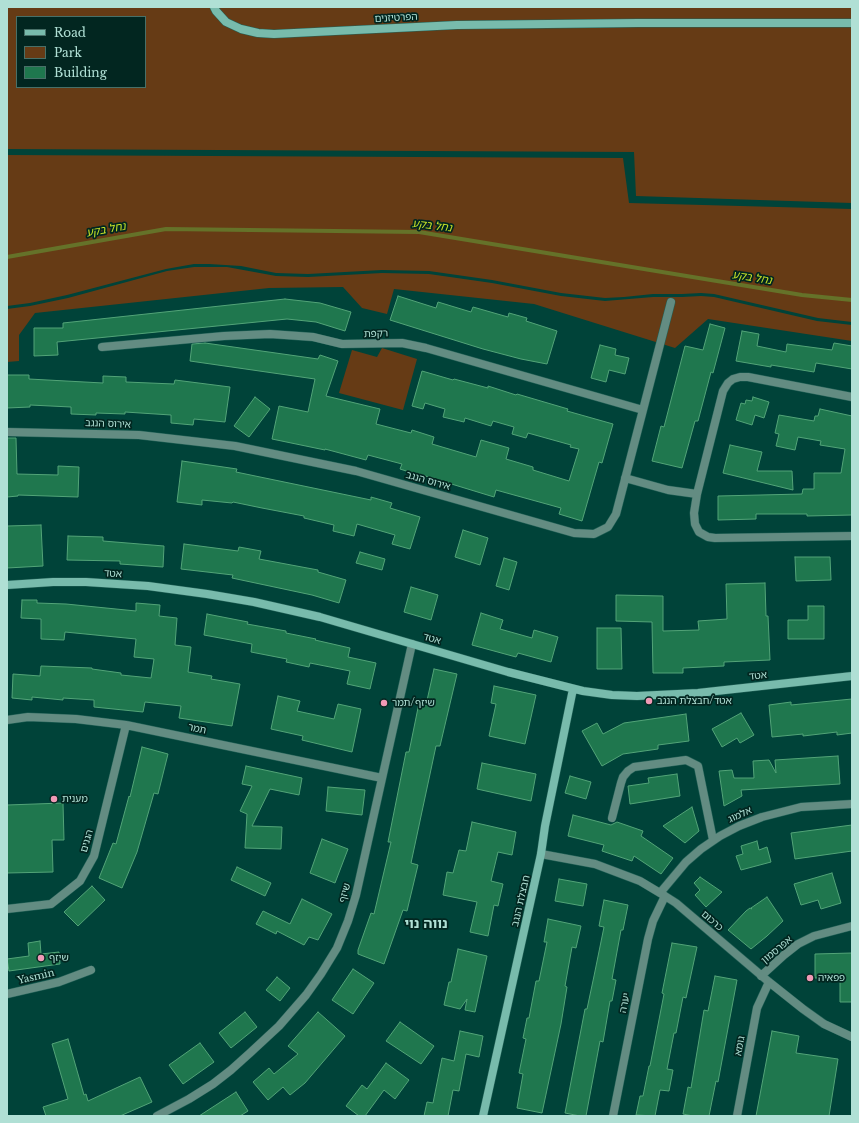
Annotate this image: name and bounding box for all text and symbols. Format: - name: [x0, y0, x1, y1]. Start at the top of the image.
- street label: הפרטיזנים: [374, 11, 418, 25]
- legend: [16, 16, 146, 88]
- text: Road: [54, 25, 86, 40]
- text: Park: [54, 45, 82, 60]
- text: Building: [54, 65, 107, 80]
- water label: נחל בקע: [411, 217, 453, 235]
- water label: נחל בקע: [85, 220, 127, 240]
- water label: נחל בקע: [731, 268, 773, 288]
- street label: רקפת: [364, 328, 388, 340]
- street label: אירוס הנגב: [85, 417, 131, 431]
- street label: אירוס הנגב: [404, 469, 452, 493]
- street label: אטד: [104, 568, 122, 580]
- street label: אטד: [422, 631, 442, 647]
- street label: אטד: [748, 669, 768, 683]
- place label: אטד/חבצלת הנגב: [657, 695, 732, 707]
- marker: אטד/חבצלת הנגב: [644, 696, 654, 706]
- place label: שיזף/תמר: [392, 697, 435, 709]
- marker: שיזף/תמר: [379, 698, 389, 708]
- street label: תמר: [187, 721, 207, 737]
- place label: מענית: [62, 793, 88, 805]
- marker: מענית: [49, 794, 59, 804]
- street label: אלמוג: [726, 804, 754, 826]
- street label: הגנים: [78, 828, 96, 854]
- street label: חבצלת הנגב: [509, 874, 533, 928]
- street label: שיזף: [337, 882, 353, 904]
- street label: כרכום: [699, 908, 725, 934]
- district label: נווה נוי: [404, 916, 448, 932]
- street label: אפרסמון: [759, 934, 795, 966]
- place label: שיזף: [49, 952, 69, 964]
- marker: שיזף: [36, 953, 46, 963]
- street label: Yasmin: [16, 967, 56, 987]
- place label: פפאיה: [818, 972, 845, 984]
- marker: פפאיה: [805, 973, 815, 983]
- street label: יערה: [617, 992, 633, 1014]
- street label: גומא: [732, 1035, 748, 1057]

